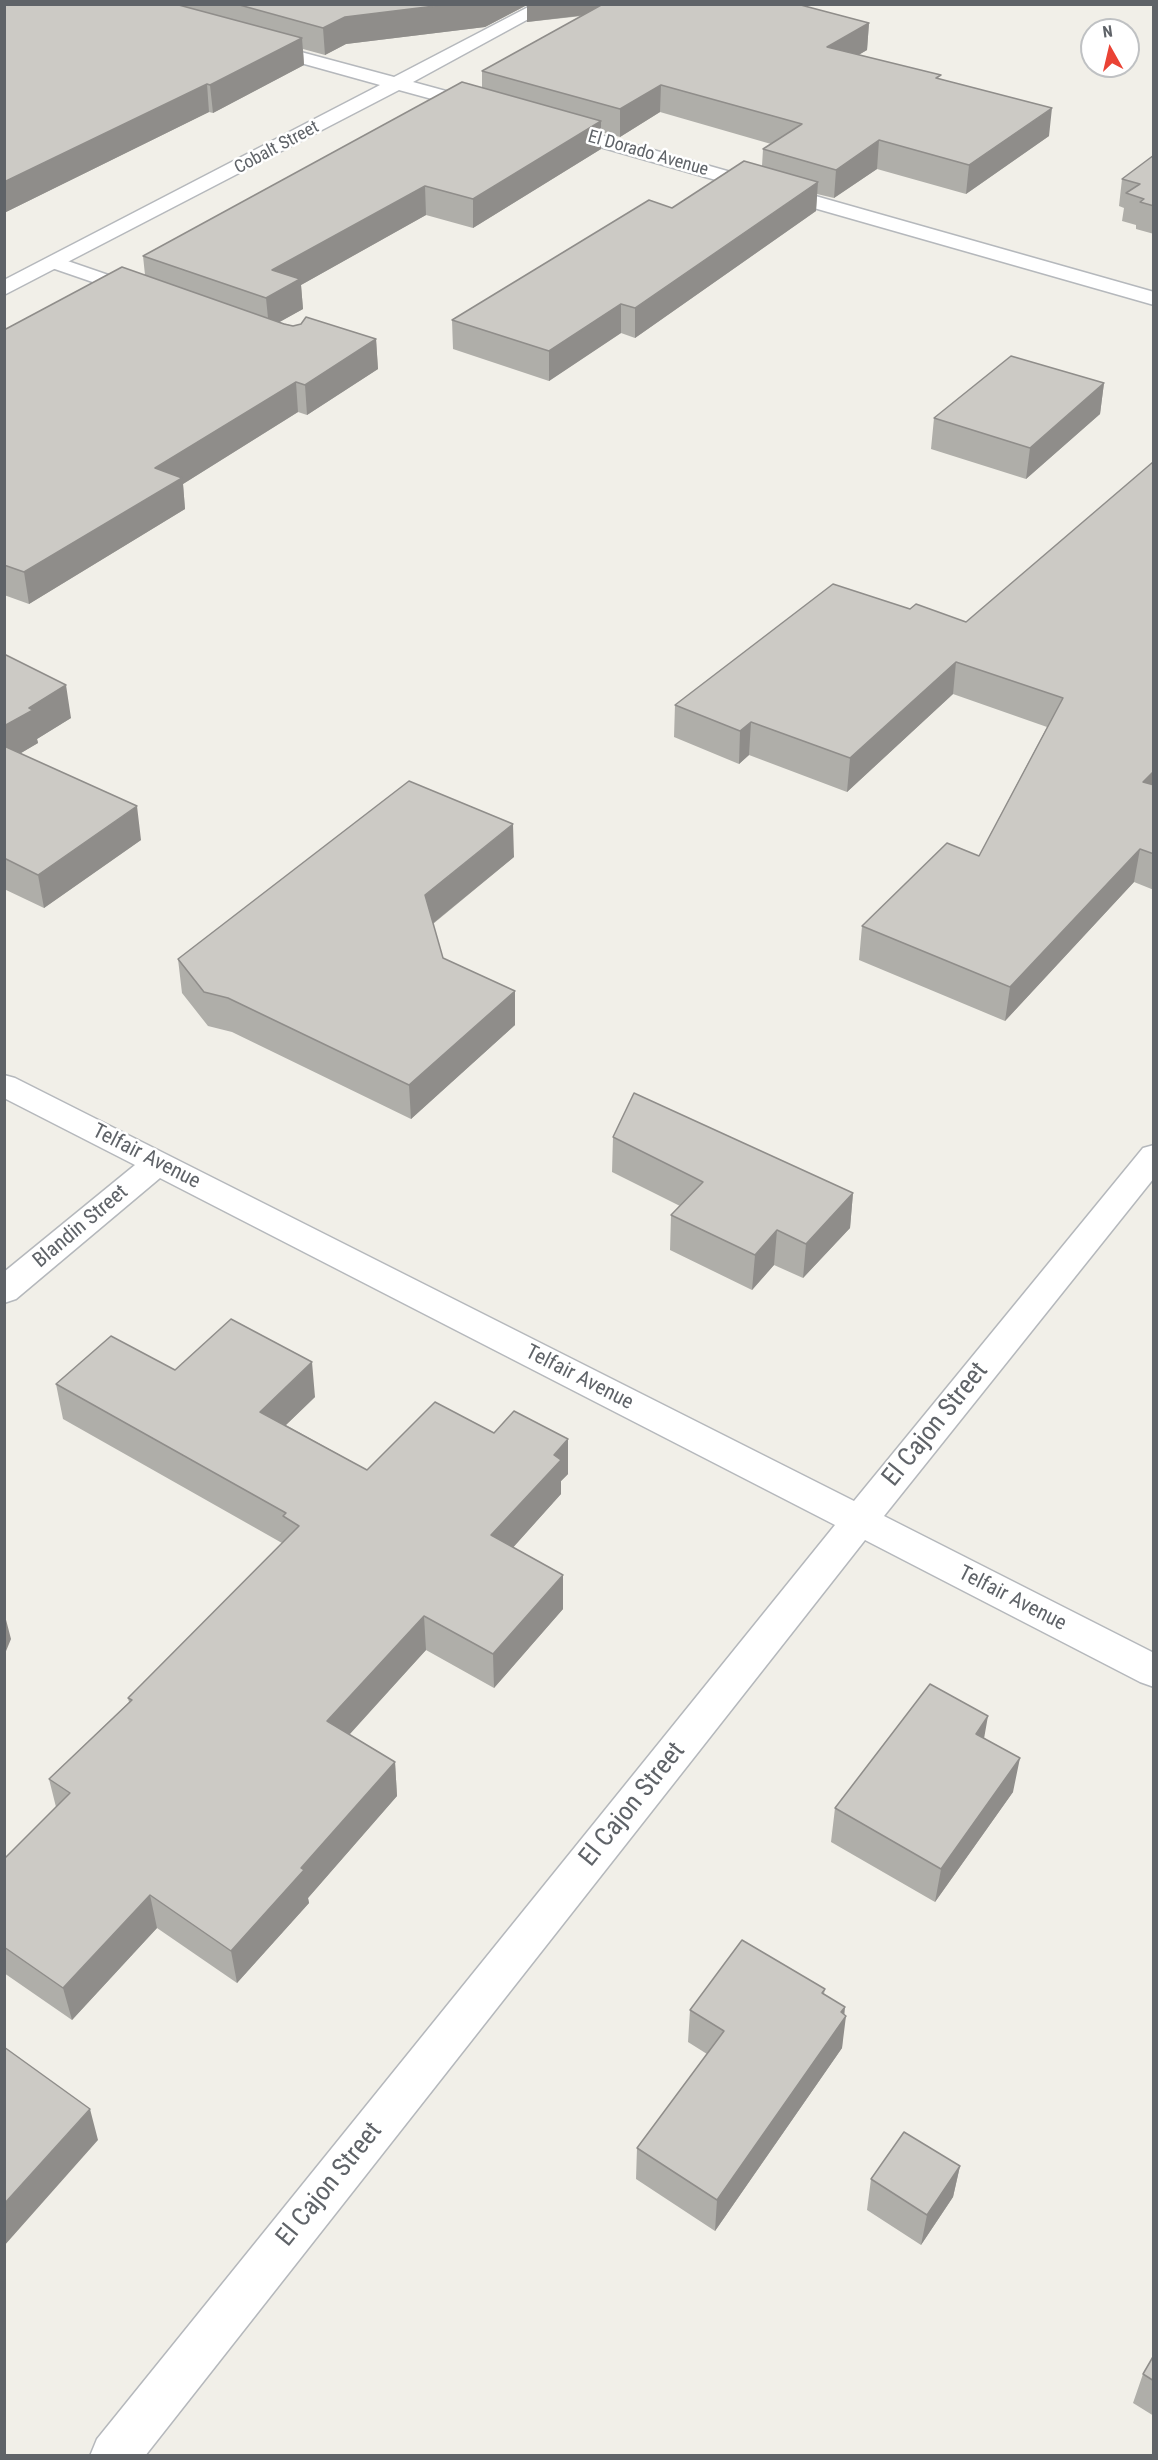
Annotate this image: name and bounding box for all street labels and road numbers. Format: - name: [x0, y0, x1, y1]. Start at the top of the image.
- street label: Cobalt Street: [231, 117, 323, 179]
- street label: El Dorado Avenue: [585, 127, 711, 181]
- street label: Telfair Avenue: [88, 1119, 204, 1195]
- street label: Blandin Street: [28, 1180, 134, 1274]
- street label: Telfair Avenue: [521, 1340, 637, 1416]
- street label: El Cajon Street: [877, 1357, 995, 1493]
- street label: Telfair Avenue: [954, 1561, 1070, 1637]
- street label: El Cajon Street: [574, 1737, 692, 1873]
- street label: El Cajon Street: [271, 2117, 389, 2253]

